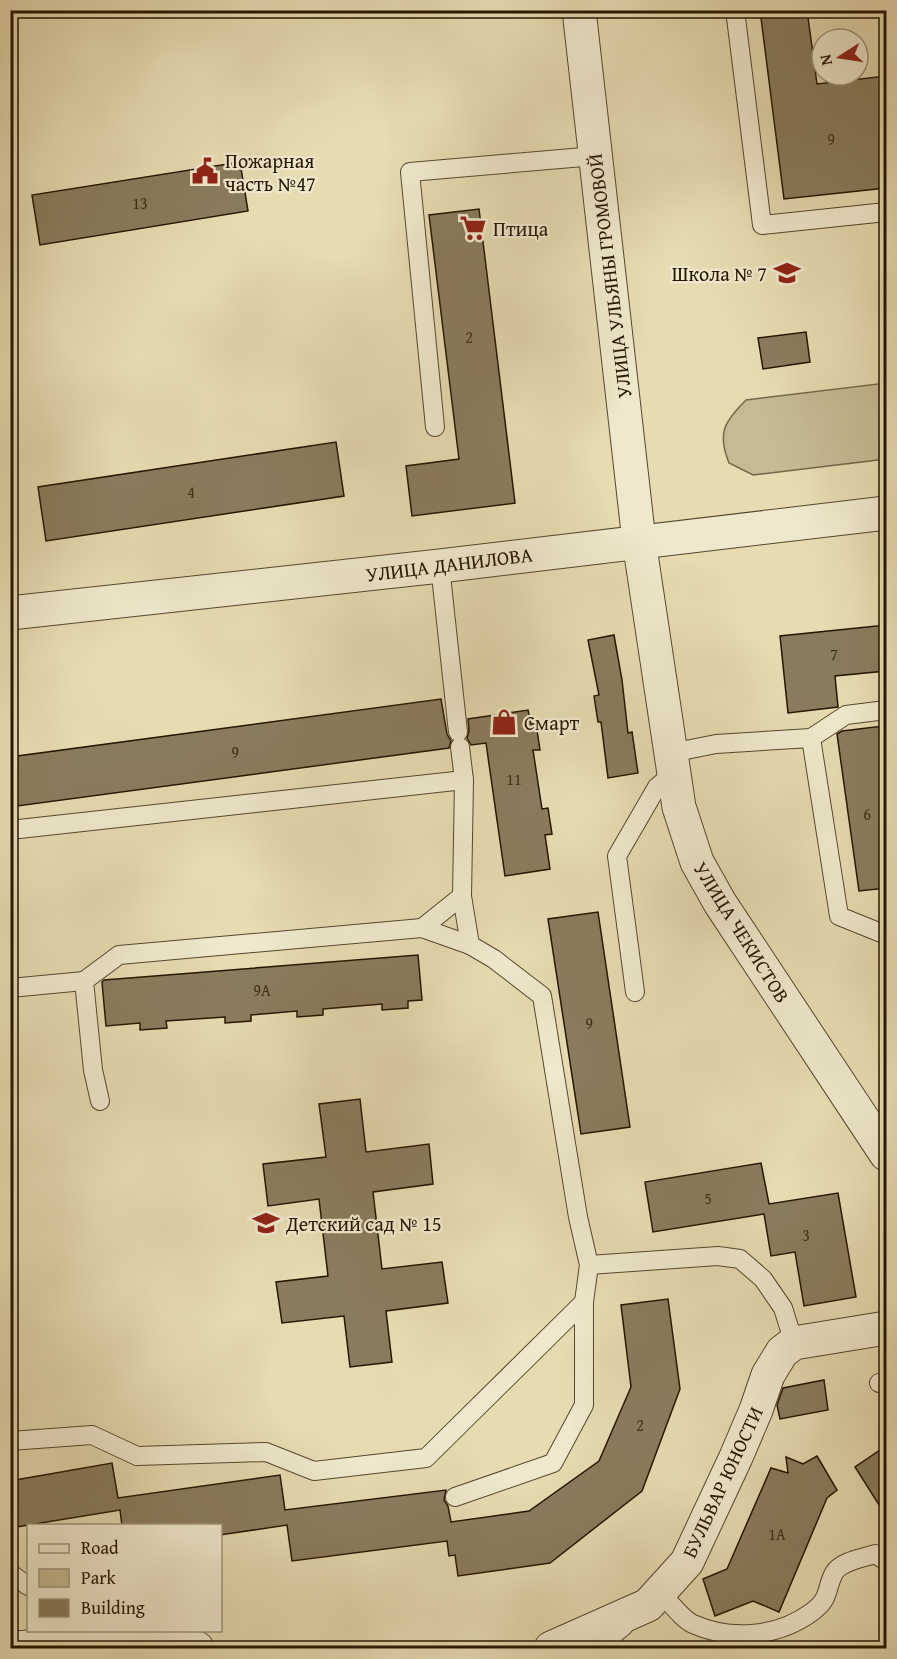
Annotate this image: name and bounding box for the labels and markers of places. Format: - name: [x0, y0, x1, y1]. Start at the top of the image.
- place label: Пожарная часть №47: [225, 146, 316, 198]
- public building icon: Пожарная часть №47: [190, 156, 220, 186]
- supermarket icon: Птица: [458, 213, 488, 243]
- place label: Птица: [493, 214, 549, 243]
- school or university icon: Школа № 7: [772, 258, 802, 288]
- place label: Школа № 7: [672, 259, 767, 288]
- shop icon: Смарт: [489, 707, 519, 737]
- place label: Смарт: [524, 708, 579, 737]
- school or university icon: Детский сад № 15: [251, 1208, 281, 1238]
- place label: Детский сад № 15: [285, 1209, 442, 1238]

